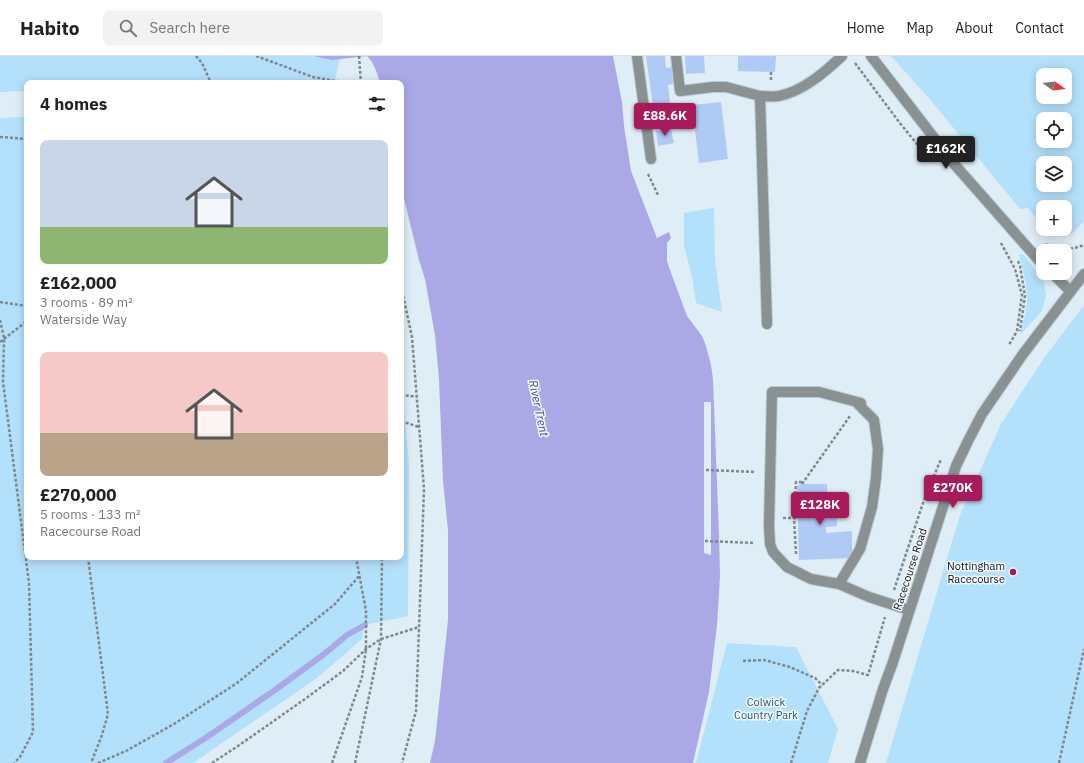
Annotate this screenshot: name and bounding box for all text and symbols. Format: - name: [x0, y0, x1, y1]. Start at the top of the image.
- search box: [103, 10, 383, 46]
- text: Habito: [20, 16, 79, 40]
- icon: search: [117, 17, 139, 39]
- text: Search here: [149, 18, 230, 37]
- text: Home: [847, 19, 884, 37]
- text: Map: [906, 19, 933, 37]
- text: About: [955, 19, 993, 37]
- text: Contact: [1015, 19, 1064, 37]
- north arrow: [1036, 68, 1072, 104]
- map controls: [1036, 68, 1072, 280]
- text: 4 homes: [40, 93, 107, 115]
- icon: filters: [366, 93, 388, 115]
- pin: £88.6K: [632, 103, 698, 137]
- text: £88.6K: [643, 107, 687, 124]
- button: locate: [1036, 112, 1072, 148]
- pin: £162K: [918, 136, 974, 170]
- text: £162K: [926, 140, 966, 157]
- button: layers: [1036, 156, 1072, 192]
- icon: home: [178, 166, 250, 238]
- button: +: [1036, 200, 1072, 236]
- button: −: [1036, 244, 1072, 280]
- text: £162,000: [40, 272, 116, 294]
- text: 3 rooms · 89 m²: [40, 294, 133, 311]
- text: Waterside Way: [40, 311, 127, 328]
- icon: home: [178, 378, 250, 450]
- water label: River Trent: [526, 379, 552, 439]
- pin: £270K: [925, 475, 981, 509]
- text: £270K: [933, 479, 973, 496]
- text: £270,000: [40, 484, 116, 506]
- pin: £128K: [792, 492, 848, 526]
- text: £128K: [800, 496, 840, 513]
- text: 5 rooms · 133 m²: [40, 506, 141, 523]
- text: Racecourse Road: [40, 523, 141, 540]
- street label: Racecourse Road: [890, 526, 930, 612]
- place label: Nottingham Racecourse: [947, 559, 1005, 586]
- marker: Nottingham Racecourse: [1008, 567, 1018, 577]
- park label: Colwick Country Park: [734, 695, 798, 722]

